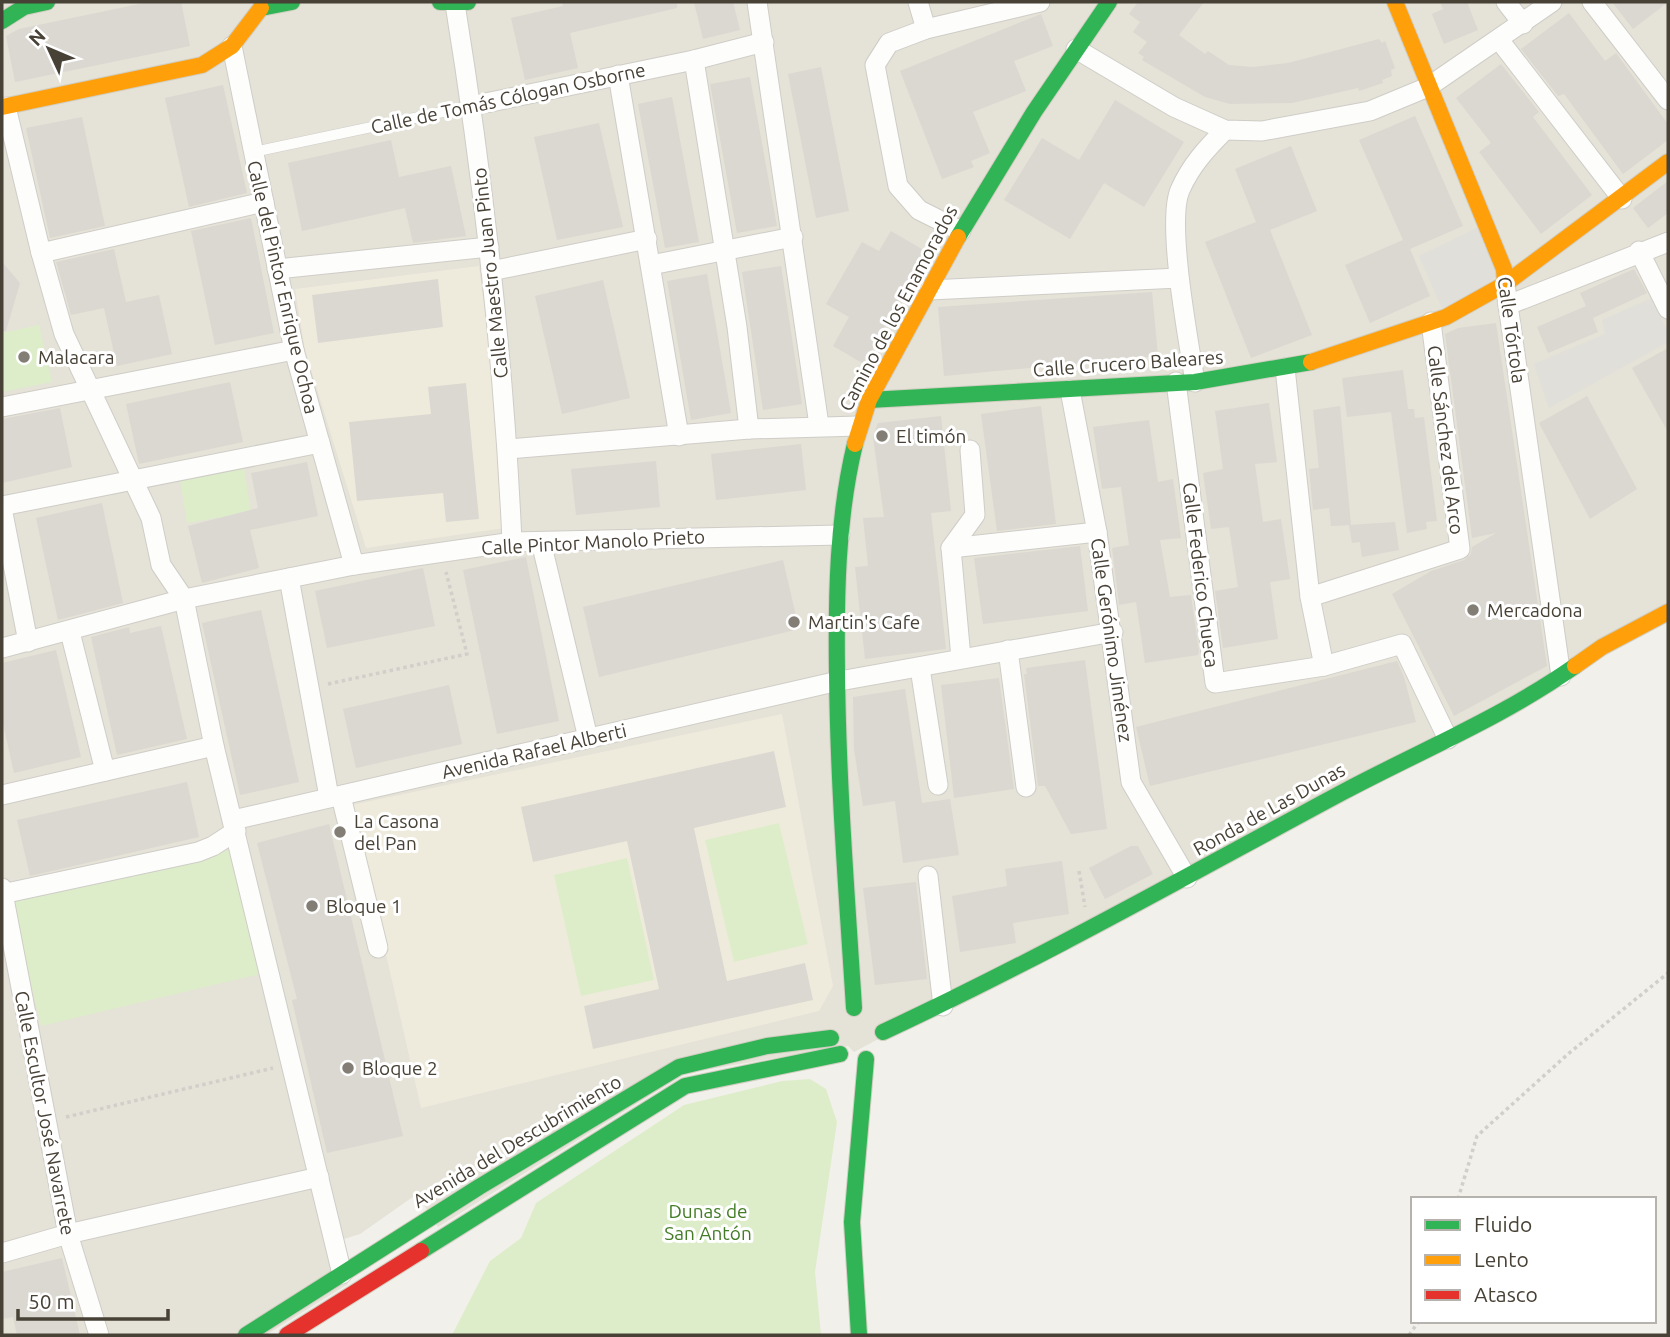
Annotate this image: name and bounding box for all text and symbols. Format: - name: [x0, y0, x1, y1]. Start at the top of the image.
- north arrow: [14, 14, 84, 84]
- text: N: [24, 24, 50, 50]
- street label: Calle de Tomás Cólogan Osborne: [369, 58, 647, 138]
- street label: Calle del Pintor Enrique Ochoa: [243, 158, 323, 416]
- street label: Calle Maestro Juan Pinto: [468, 166, 512, 380]
- street label: Camino de los Enamorados: [834, 201, 962, 415]
- street label: Calle Tórtola: [1494, 275, 1530, 385]
- street label: Calle Sánchez del Arco: [1423, 344, 1469, 536]
- street label: Calle Crucero Baleares: [1032, 345, 1224, 381]
- place label: Malacara: [38, 346, 115, 368]
- marker: Malacara: [16, 349, 32, 365]
- place label: El timón: [896, 425, 966, 447]
- marker: El timón: [874, 428, 890, 444]
- street label: Calle Federico Chueca: [1179, 481, 1223, 669]
- street label: Calle Pintor Manolo Prieto: [481, 525, 705, 559]
- street label: Calle Gerónimo Jiménez: [1087, 537, 1137, 744]
- place label: Mercadona: [1487, 599, 1583, 621]
- marker: Mercadona: [1465, 602, 1481, 618]
- place label: Martin's Cafe: [808, 611, 920, 633]
- marker: Martin's Cafe: [786, 614, 802, 630]
- street label: Avenida Rafael Alberti: [439, 719, 629, 783]
- street label: Ronda de Las Dunas: [1189, 758, 1349, 860]
- place label: La Casona del Pan: [354, 810, 439, 854]
- marker: La Casona del Pan: [332, 824, 348, 840]
- place label: Bloque 1: [326, 895, 402, 917]
- marker: Bloque 1: [304, 898, 320, 914]
- street label: Calle Escultor José Navarrete: [10, 989, 80, 1237]
- place label: Bloque 2: [362, 1057, 438, 1079]
- marker: Bloque 2: [340, 1060, 356, 1076]
- street label: Avenida del Descubrimiento: [409, 1070, 625, 1212]
- legend: [1411, 1197, 1656, 1323]
- park label: Dunas de San Antón: [664, 1200, 752, 1244]
- text: Fluido: [1474, 1212, 1532, 1236]
- text: Lento: [1474, 1247, 1529, 1271]
- scale bar: [18, 1278, 168, 1322]
- text: Atasco: [1474, 1282, 1538, 1306]
- text: 50 m: [28, 1289, 75, 1313]

